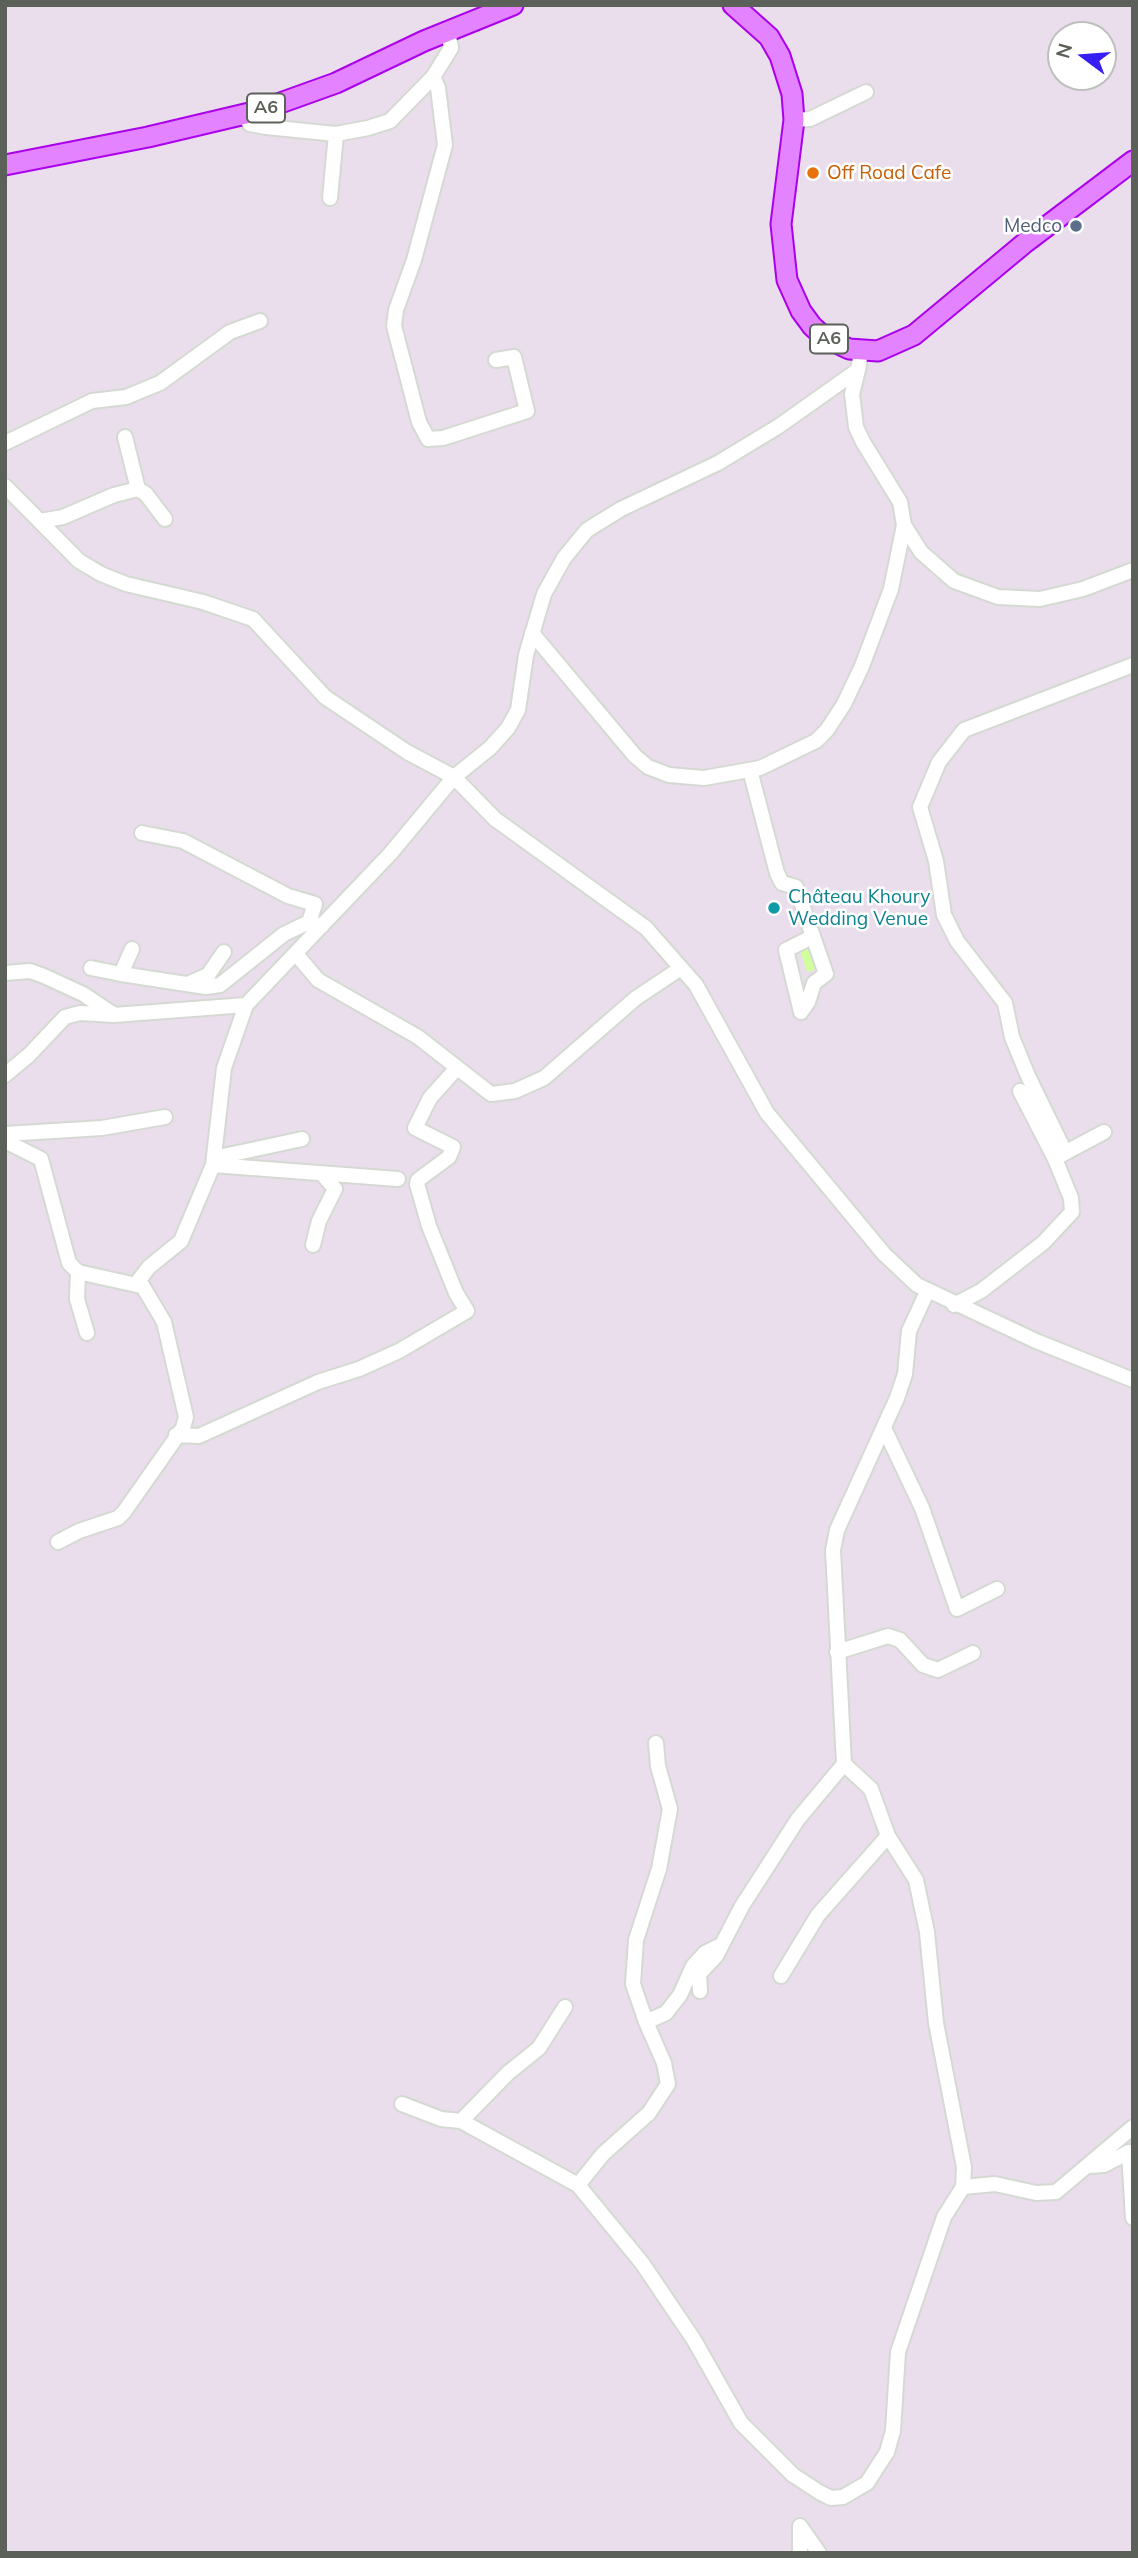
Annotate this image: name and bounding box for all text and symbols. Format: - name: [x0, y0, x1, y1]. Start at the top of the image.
- north arrow: [1047, 21, 1117, 91]
- text: N: [1050, 41, 1077, 61]
- road number: A6: [247, 94, 285, 122]
- place label: Off Road Cafe: [827, 162, 951, 184]
- marker: Off Road Cafe: [805, 165, 821, 181]
- place label: Medco: [1004, 215, 1062, 237]
- marker: Medco: [1068, 218, 1084, 234]
- road number: A6: [810, 324, 848, 354]
- place label: Château Khoury Wedding Venue: [788, 886, 930, 930]
- marker: Château Khoury Wedding Venue: [766, 900, 782, 916]

